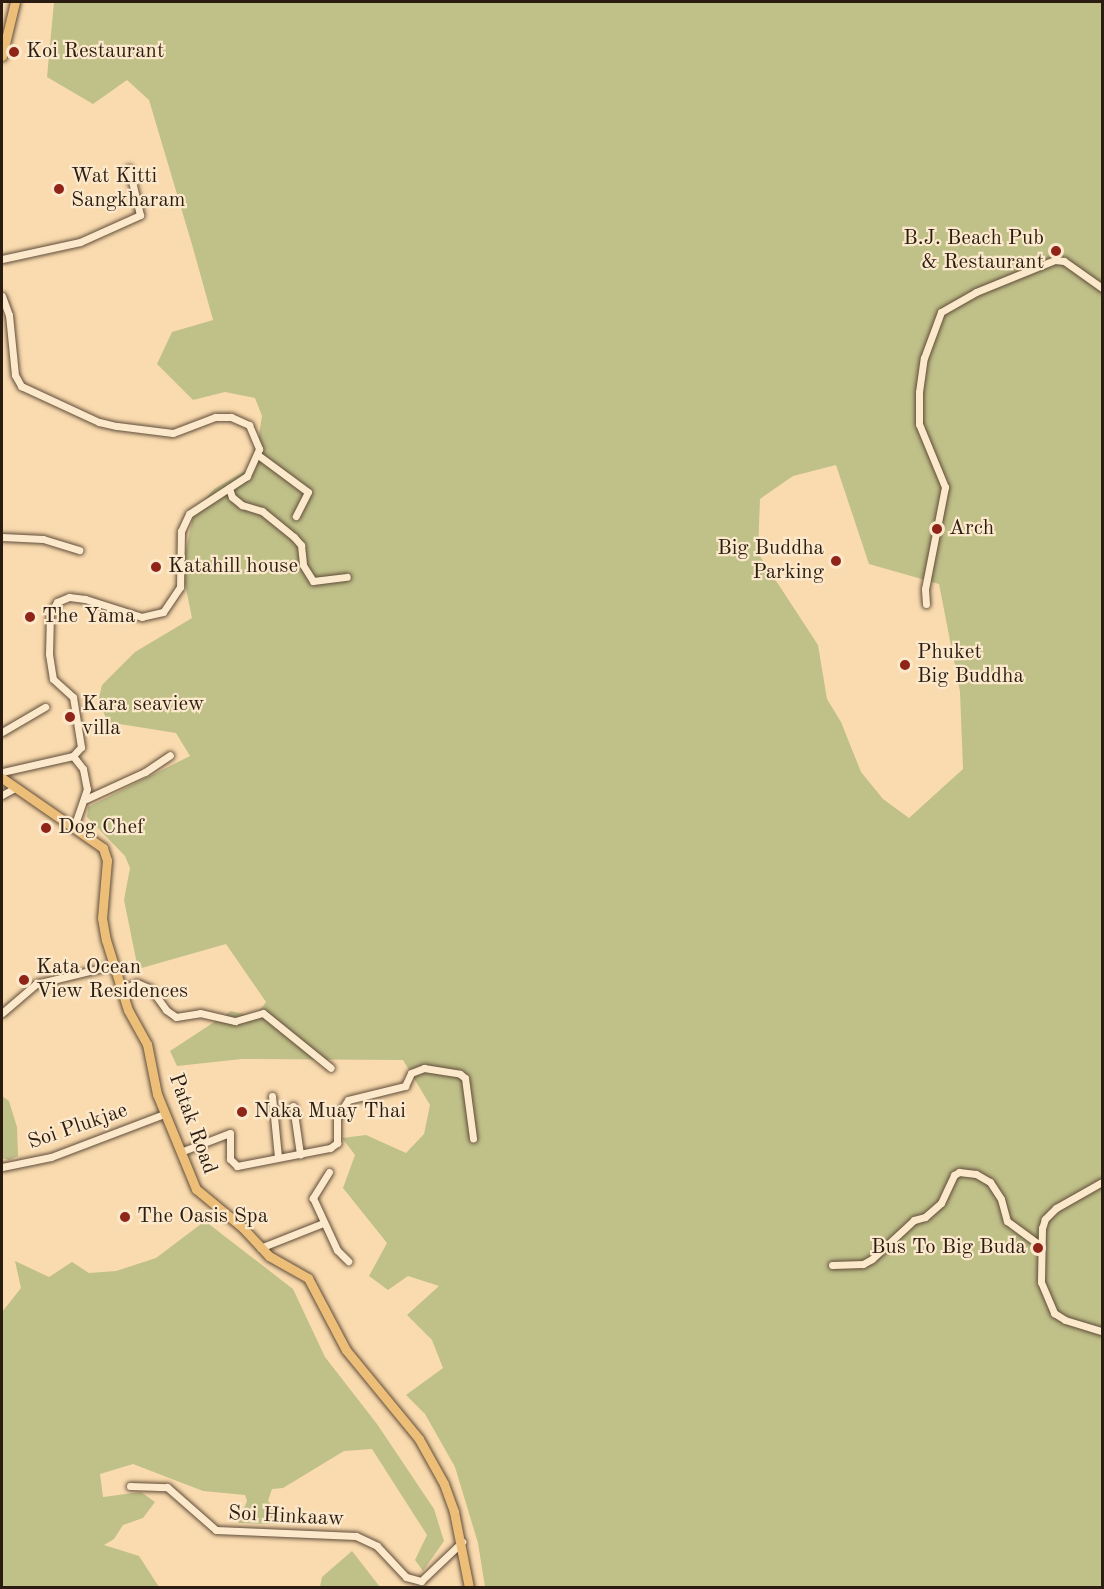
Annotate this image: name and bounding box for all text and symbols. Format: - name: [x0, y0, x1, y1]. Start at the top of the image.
- place label: Koi Restaurant: [26, 39, 164, 65]
- marker: Koi Restaurant: [7, 45, 21, 59]
- place label: Wat Kitti Sangkharam: [71, 164, 185, 214]
- marker: Wat Kitti Sangkharam: [52, 182, 66, 196]
- place label: B.J. Beach Pub & Restaurant: [903, 226, 1044, 276]
- marker: B.J. Beach Pub & Restaurant: [1049, 244, 1063, 258]
- place label: Arch: [949, 516, 994, 542]
- marker: Arch: [930, 522, 944, 536]
- place label: Big Buddha Parking: [717, 536, 824, 586]
- place label: Katahill house: [168, 554, 298, 580]
- marker: Big Buddha Parking: [829, 554, 843, 568]
- marker: Katahill house: [149, 560, 163, 574]
- place label: The Yama: [42, 604, 135, 630]
- marker: The Yama: [23, 610, 37, 624]
- place label: Phuket Big Buddha: [917, 640, 1024, 690]
- marker: Phuket Big Buddha: [898, 658, 912, 672]
- place label: Kara seaview villa: [82, 692, 204, 742]
- marker: Kara seaview villa: [63, 710, 77, 724]
- place label: Dog Chef: [58, 815, 144, 841]
- marker: Dog Chef: [39, 821, 53, 835]
- place label: Kata Ocean View Residences: [36, 955, 188, 1005]
- marker: Kata Ocean View Residences: [17, 973, 31, 987]
- street label: Patak Road: [162, 1070, 222, 1178]
- street label: Soi Plukjae: [25, 1098, 131, 1156]
- place label: Naka Muay Thai: [254, 1099, 406, 1125]
- marker: Naka Muay Thai: [235, 1105, 249, 1119]
- place label: The Oasis Spa: [137, 1204, 268, 1230]
- marker: The Oasis Spa: [118, 1210, 132, 1224]
- place label: Bus To Big Buda: [871, 1235, 1026, 1261]
- marker: Bus To Big Buda: [1031, 1241, 1045, 1255]
- street label: Soi Hinkaaw: [227, 1501, 345, 1533]

